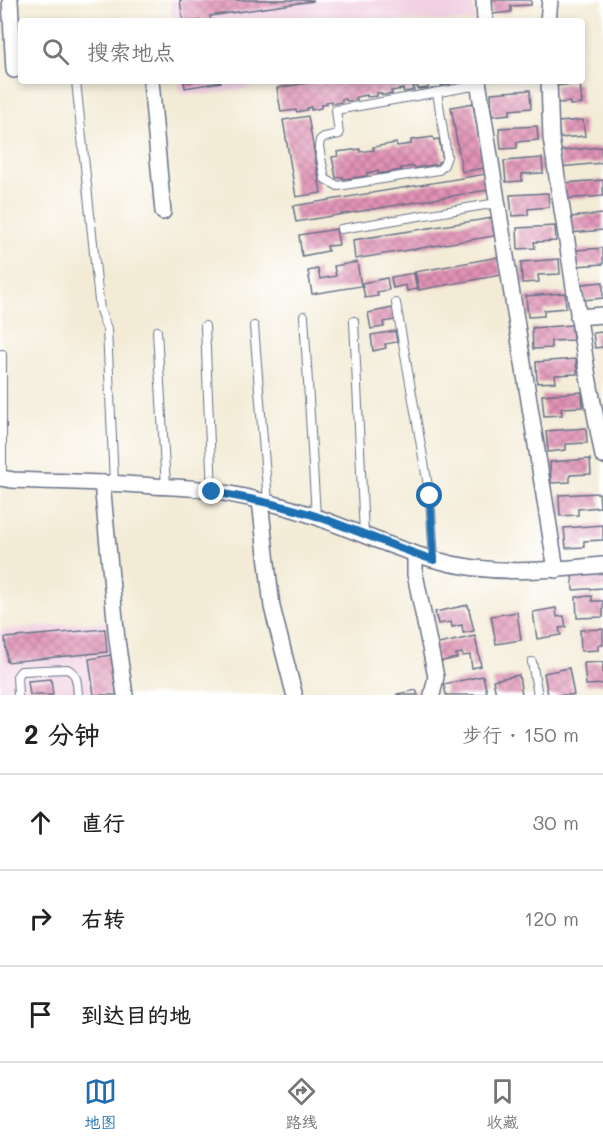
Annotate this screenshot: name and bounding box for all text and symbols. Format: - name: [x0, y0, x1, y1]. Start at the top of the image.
- search box: [18, 18, 585, 84]
- icon: search: [39, 35, 72, 68]
- text: 搜索地点: [87, 37, 175, 66]
- route end: [198, 478, 224, 504]
- route start: [416, 482, 442, 508]
- text: 2 分钟: [24, 717, 100, 751]
- text: 步行 · 150 m: [462, 721, 579, 747]
- icon: ahead: [24, 806, 57, 839]
- text: 直行: [81, 808, 125, 837]
- text: 30 m: [533, 809, 579, 835]
- icon: right: [24, 902, 57, 935]
- text: 右转: [81, 904, 125, 933]
- text: 120 m: [524, 905, 579, 931]
- icon: arrive: [24, 998, 57, 1031]
- text: 到达目的地: [81, 1000, 191, 1029]
- tab: 地图: [84, 1075, 117, 1133]
- tab: 路线: [285, 1075, 318, 1133]
- tab: 收藏: [486, 1075, 519, 1133]

